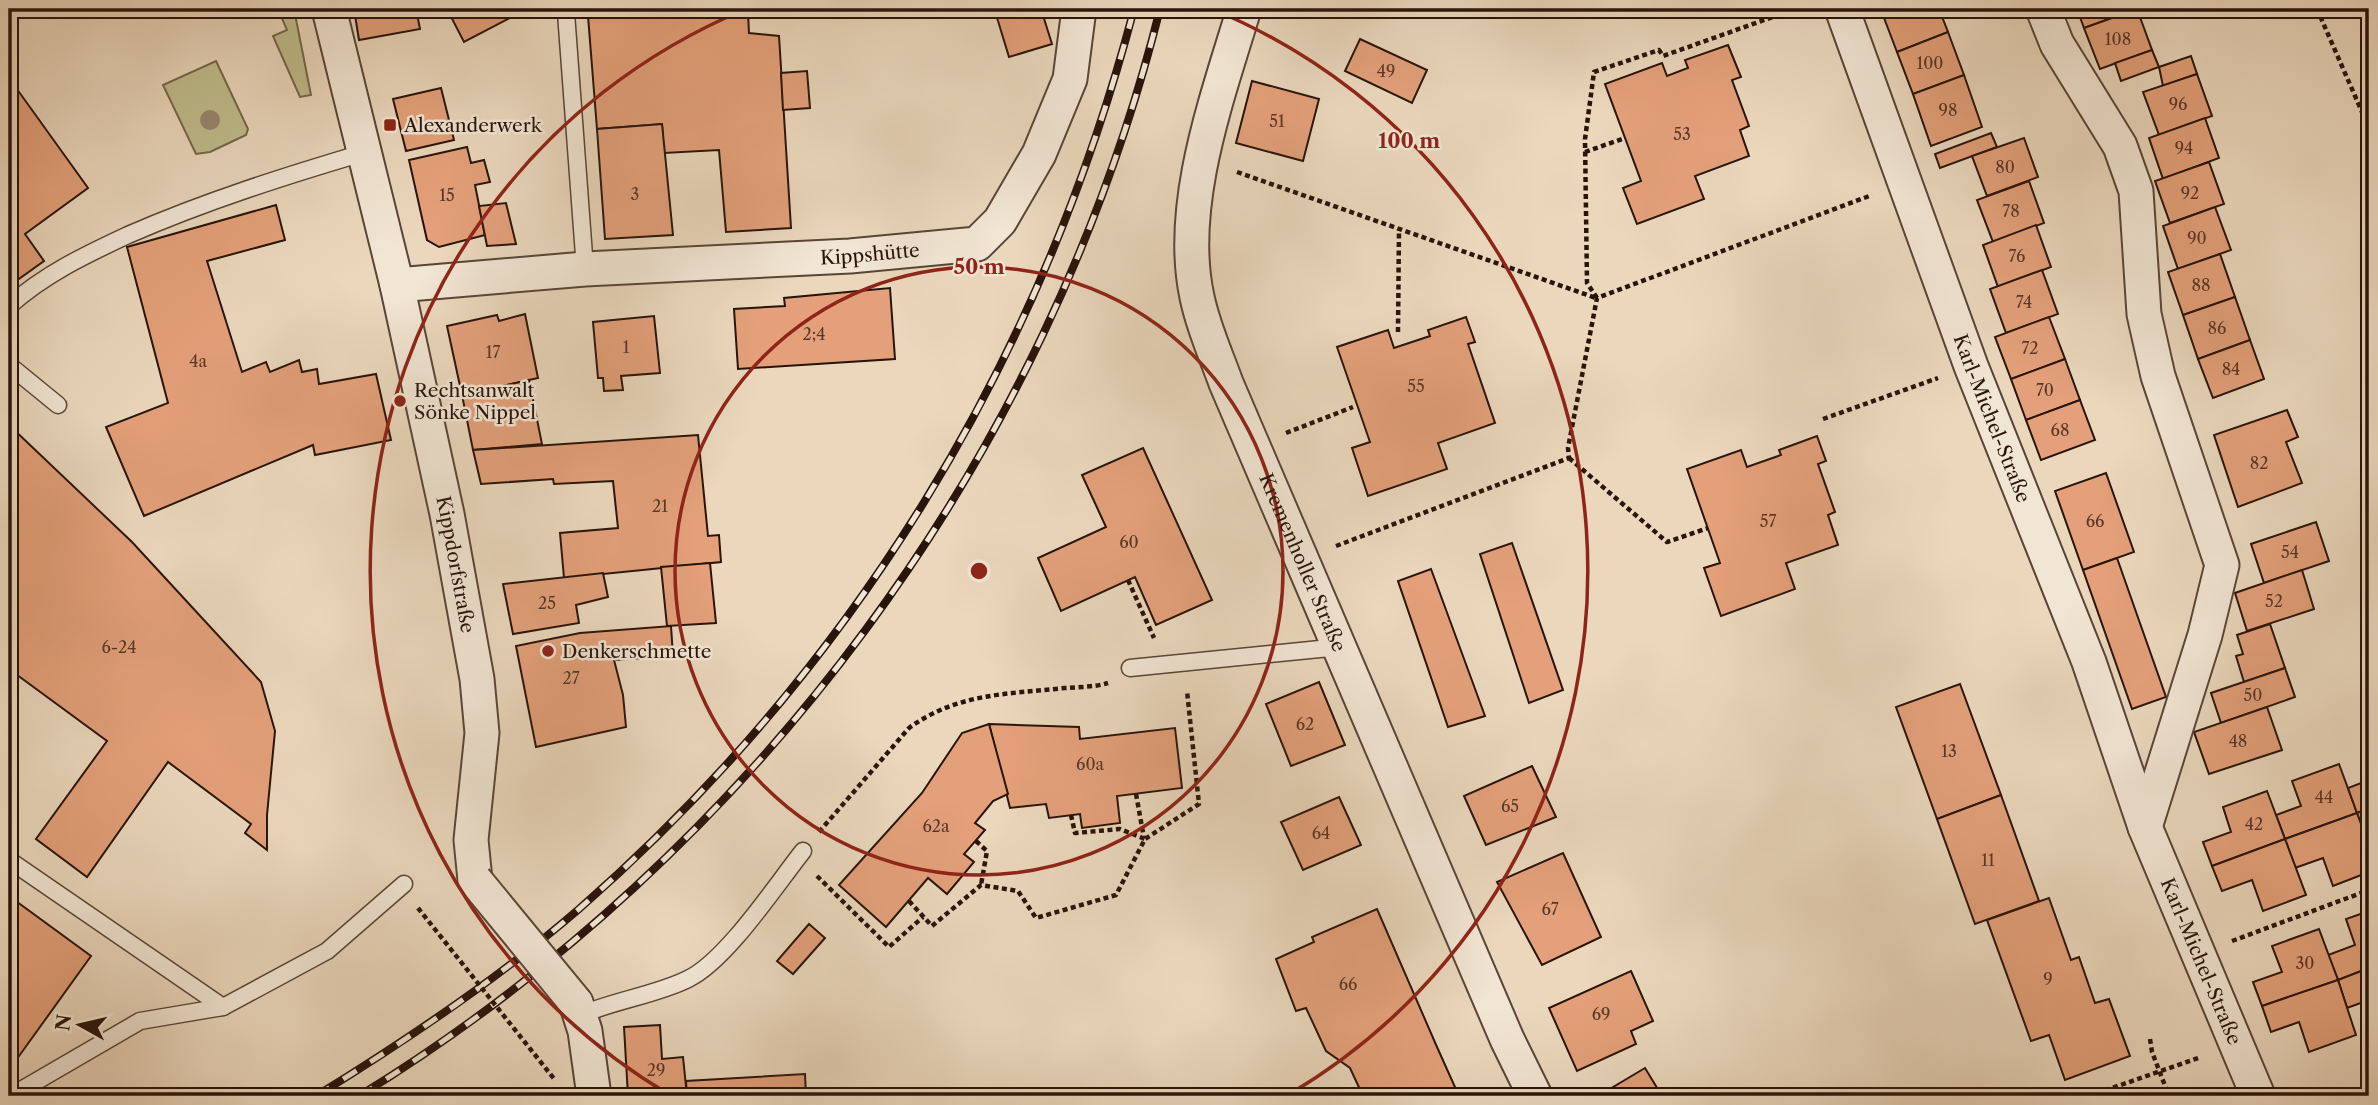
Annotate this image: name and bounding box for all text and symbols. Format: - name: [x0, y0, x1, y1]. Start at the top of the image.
- house number: 108: [2105, 29, 2131, 49]
- house number: 100: [1916, 53, 1944, 73]
- house number: 49: [1377, 61, 1395, 81]
- house number: 96: [2169, 94, 2187, 114]
- house number: 98: [1939, 100, 1957, 120]
- house number: 51: [1269, 111, 1285, 131]
- place label: Alexanderwerk: [403, 114, 543, 137]
- marker: Alexanderwerk: [382, 117, 398, 133]
- house number: 53: [1673, 124, 1691, 144]
- text: 100 m: [1378, 128, 1440, 153]
- house number: 94: [2175, 138, 2193, 158]
- house number: 80: [1995, 157, 2015, 177]
- house number: 92: [2181, 183, 2199, 203]
- house number: 3: [631, 184, 639, 204]
- house number: 15: [439, 185, 455, 205]
- house number: 78: [2002, 201, 2020, 221]
- house number: 90: [2187, 228, 2207, 248]
- street label: Kippshütte: [820, 238, 921, 269]
- house number: 76: [2009, 246, 2025, 266]
- text: 50 m: [953, 254, 1005, 279]
- house number: 88: [2192, 275, 2210, 295]
- house number: 74: [2016, 292, 2032, 312]
- house number: 86: [2208, 318, 2226, 338]
- house number: 2;4: [802, 324, 826, 344]
- street label: Karl-Michel-Straße: [1949, 331, 2036, 506]
- house number: 1: [623, 337, 630, 357]
- house number: 72: [2021, 338, 2039, 358]
- house number: 17: [486, 342, 500, 362]
- house number: 4a: [189, 351, 207, 371]
- house number: 84: [2222, 359, 2240, 379]
- house number: 55: [1407, 376, 1425, 396]
- place label: Rechtsanwalt Sönke Nippel: [414, 379, 536, 424]
- house number: 70: [2036, 380, 2054, 400]
- marker: Rechtsanwalt Sönke Nippel: [392, 393, 408, 409]
- house number: 68: [2051, 420, 2069, 440]
- house number: 82: [2250, 453, 2268, 473]
- street label: Kremenholler Straße: [1255, 470, 1351, 655]
- street label: Kippdorfstraße: [432, 494, 480, 635]
- house number: 21: [652, 496, 668, 516]
- house number: 57: [1760, 511, 1776, 531]
- house number: 66: [2086, 511, 2104, 531]
- house number: 60: [1119, 532, 1139, 552]
- house number: 54: [2281, 542, 2299, 562]
- centre of rings: [967, 559, 991, 583]
- house number: 52: [2265, 591, 2283, 611]
- house number: 25: [538, 593, 556, 613]
- house number: 6-24: [101, 637, 137, 657]
- place label: Denkerschmette: [562, 640, 711, 663]
- marker: Denkerschmette: [540, 643, 556, 659]
- house number: 27: [562, 668, 580, 688]
- house number: 50: [2244, 685, 2262, 705]
- house number: 62: [1296, 714, 1314, 734]
- house number: 48: [2229, 731, 2247, 751]
- house number: 13: [1941, 741, 1957, 761]
- house number: 60a: [1076, 754, 1105, 774]
- house number: 44: [2315, 787, 2333, 807]
- house number: 65: [1501, 796, 1519, 816]
- house number: 42: [2245, 814, 2263, 834]
- house number: 62a: [922, 816, 950, 836]
- house number: 64: [1312, 823, 1330, 843]
- house number: 11: [1981, 850, 1995, 870]
- street label: Karl-Michel-Straße: [2156, 874, 2247, 1048]
- house number: 67: [1541, 899, 1559, 919]
- house number: 30: [2296, 953, 2314, 973]
- house number: 9: [2043, 969, 2053, 989]
- house number: 66: [1339, 974, 1357, 994]
- north arrow: [46, 990, 116, 1060]
- house number: 69: [1592, 1004, 1610, 1024]
- text: N: [51, 1013, 76, 1032]
- house number: 29: [647, 1060, 665, 1080]

